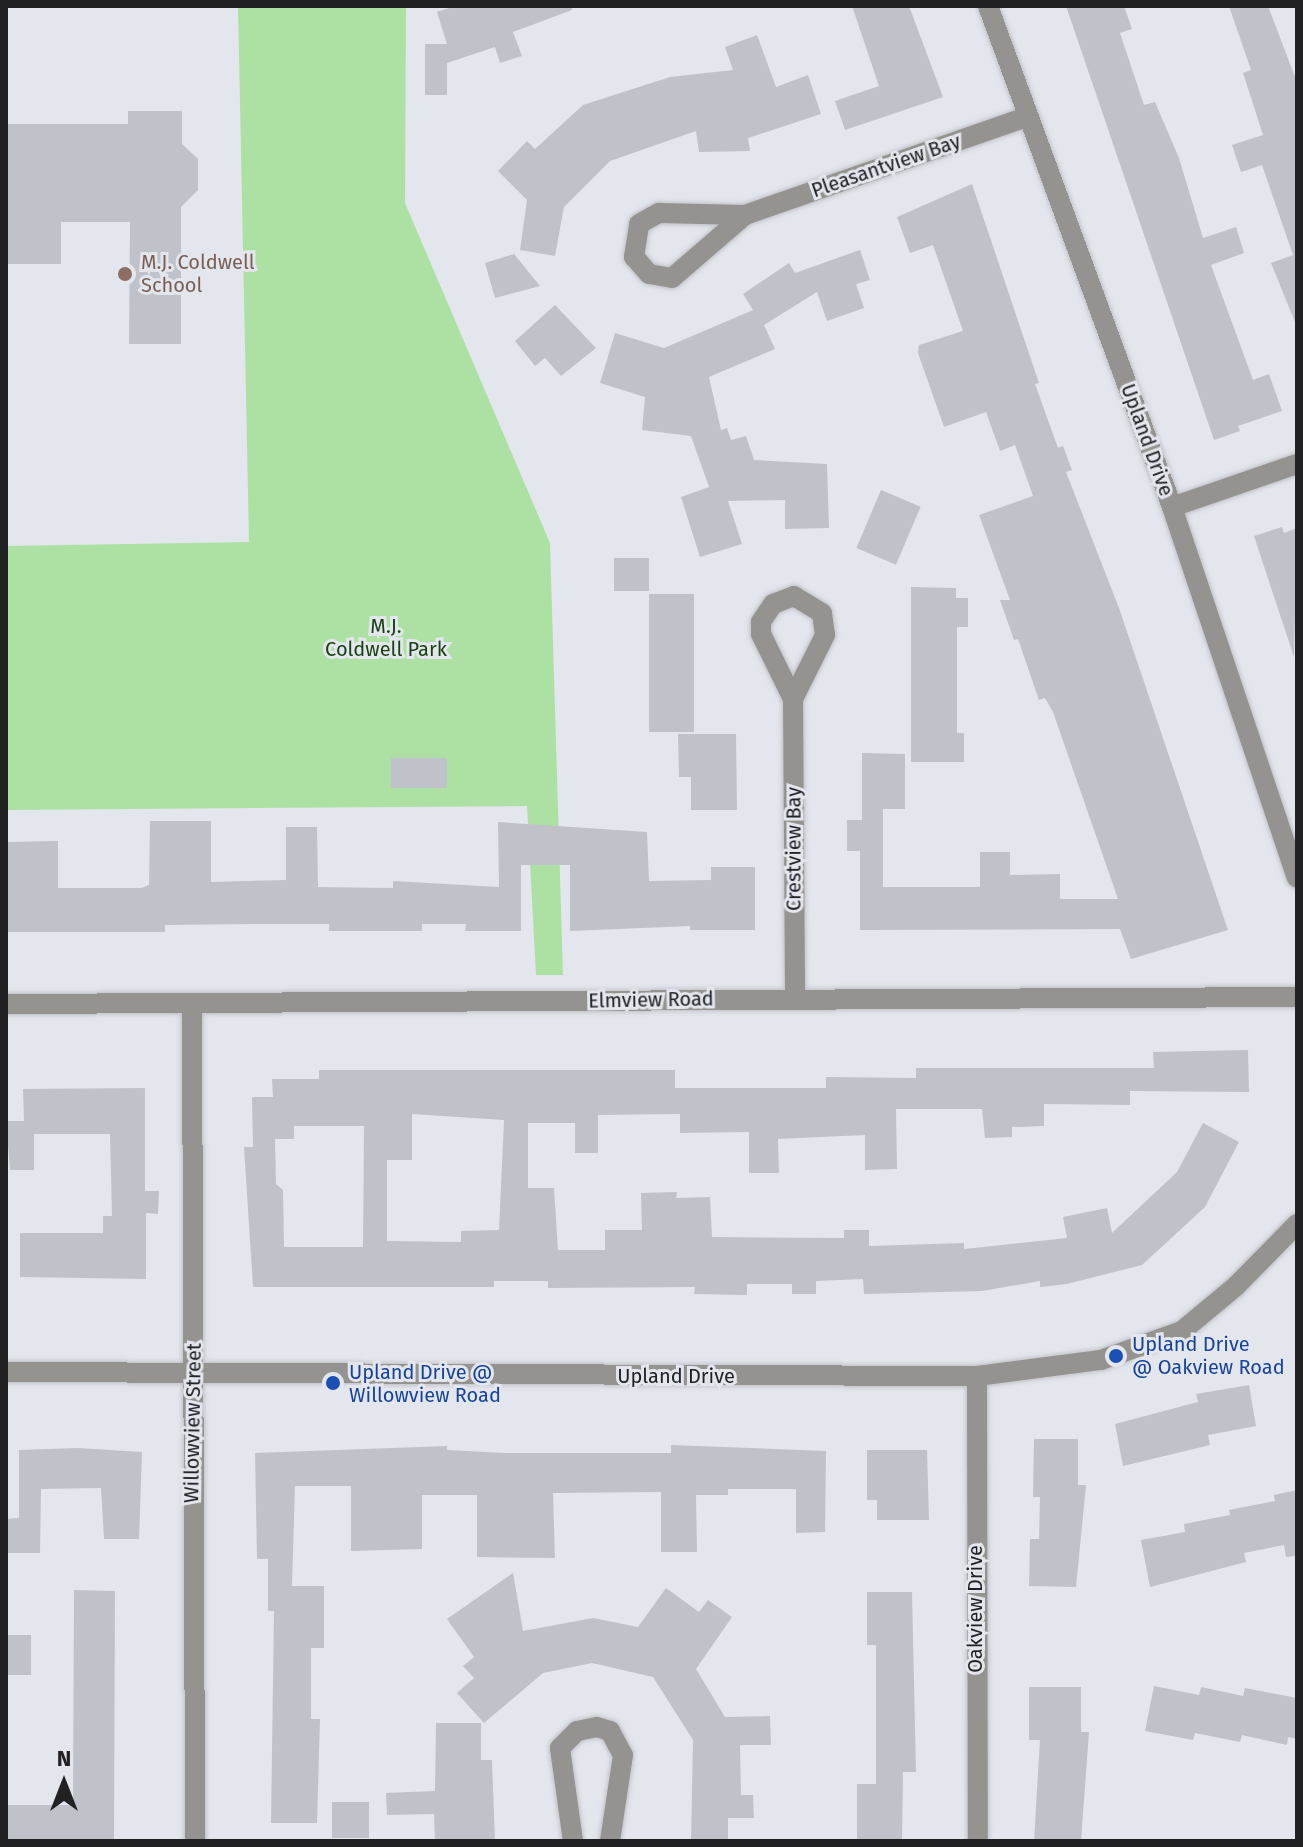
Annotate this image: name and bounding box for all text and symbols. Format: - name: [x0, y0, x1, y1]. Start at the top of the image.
- street label: Pleasantview Bay: [808, 129, 964, 203]
- place label: M.J. Coldwell School: [141, 250, 255, 297]
- marker: M.J. Coldwell School: [116, 265, 134, 283]
- street label: Upland Drive: [1116, 381, 1178, 499]
- park label: M.J. Coldwell Park: [325, 615, 447, 662]
- street label: Crestview Bay: [782, 787, 806, 911]
- street label: Elmview Road: [588, 987, 714, 1013]
- place label: Upland Drive @ Oakview Road: [1132, 1332, 1285, 1379]
- street label: Willowview Street: [180, 1343, 206, 1503]
- marker: Upland Drive @ Oakview Road: [1107, 1347, 1125, 1365]
- place label: Upland Drive @ Willowview Road: [349, 1360, 501, 1407]
- street label: Upland Drive: [617, 1364, 735, 1388]
- marker: Upland Drive @ Willowview Road: [324, 1374, 342, 1392]
- street label: Oakview Drive: [963, 1545, 987, 1673]
- north arrow: [24, 1743, 104, 1823]
- text: N: [57, 1745, 71, 1772]

